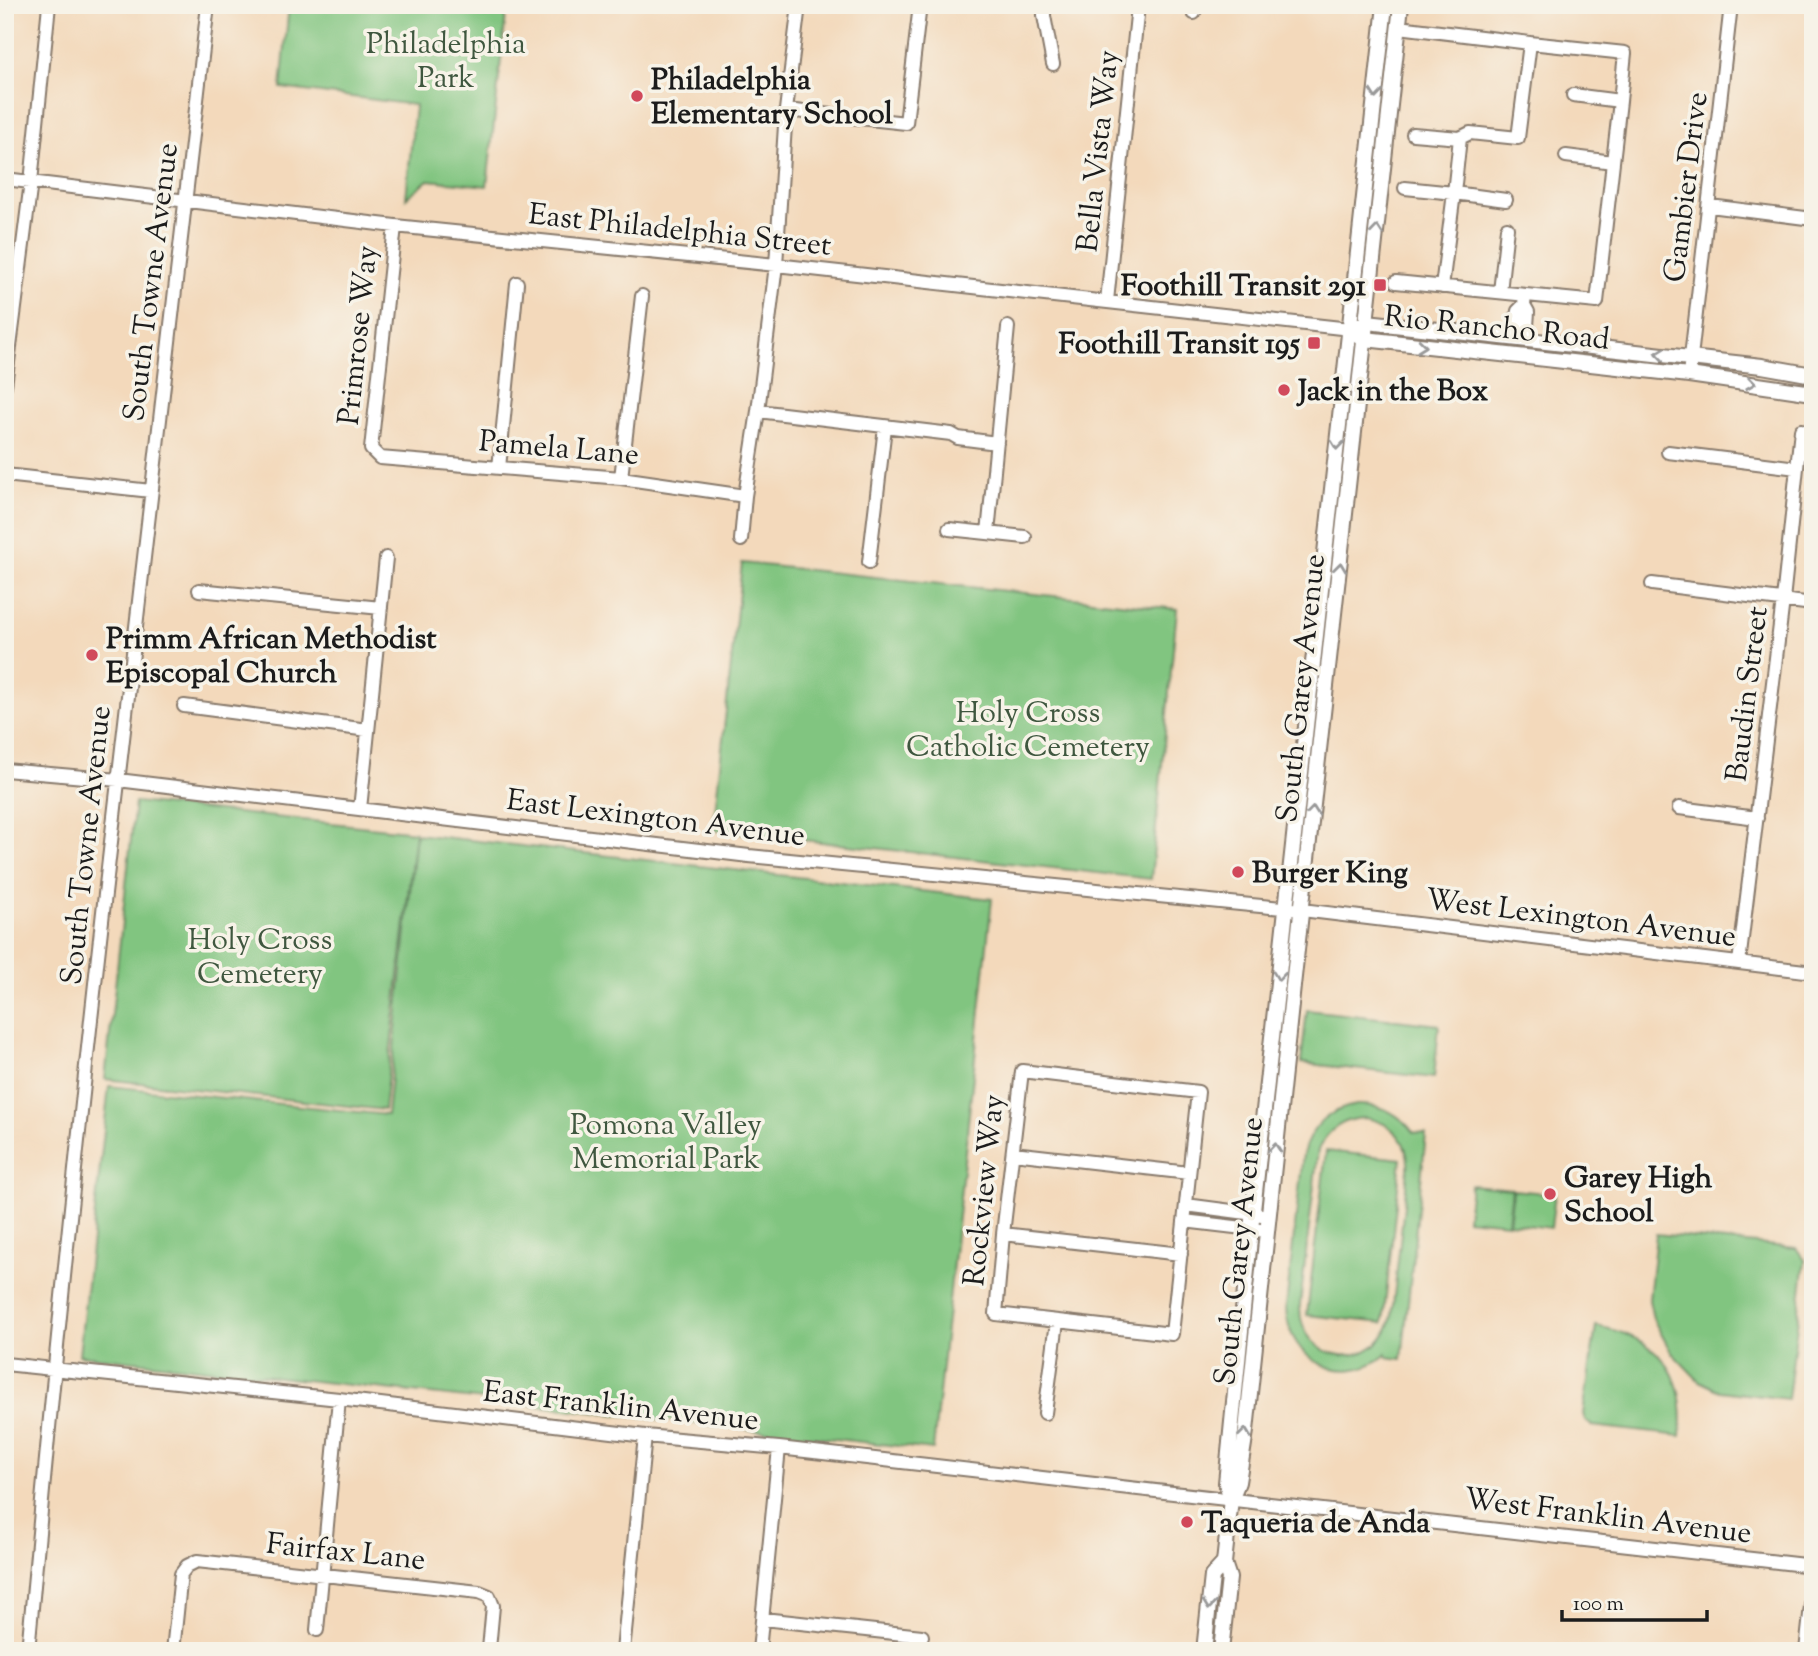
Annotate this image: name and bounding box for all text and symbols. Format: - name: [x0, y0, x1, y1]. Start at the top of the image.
- park label: Philadelphia Park: [366, 24, 526, 101]
- street label: Bella Vista Way: [1068, 48, 1131, 254]
- place label: Philadelphia Elementary School: [651, 60, 894, 137]
- marker: Philadelphia Elementary School: [629, 88, 645, 104]
- one-way arrow: [1368, 88, 1383, 99]
- street label: Gambier Drive: [1654, 90, 1720, 285]
- street label: South Towne Avenue: [114, 141, 191, 424]
- street label: East Philadelphia Street: [526, 194, 833, 269]
- one-way arrow: [1369, 224, 1384, 236]
- street label: Primrose Way: [329, 243, 390, 427]
- place label: Foothill Transit 291: [1121, 266, 1367, 309]
- marker: Foothill Transit 291: [1372, 277, 1388, 293]
- street label: Rio Rancho Road: [1382, 296, 1612, 363]
- place label: Foothill Transit 195: [1059, 324, 1301, 367]
- marker: Foothill Transit 195: [1306, 335, 1322, 351]
- one-way arrow: [1416, 338, 1428, 353]
- one-way arrow: [1654, 347, 1665, 362]
- place label: Jack in the Box: [1296, 371, 1489, 414]
- one-way arrow: [1745, 375, 1757, 390]
- marker: Jack in the Box: [1276, 382, 1292, 398]
- street label: Pamela Lane: [477, 421, 641, 478]
- one-way arrow: [1330, 440, 1345, 451]
- street label: South Garey Avenue: [1267, 552, 1338, 825]
- one-way arrow: [1332, 562, 1347, 573]
- street label: Baudin Street: [1716, 604, 1781, 785]
- place label: Primm African Methodist Episcopal Church: [106, 619, 437, 696]
- marker: Primm African Methodist Episcopal Church: [84, 647, 100, 663]
- park label: Holy Cross Catholic Cemetery: [906, 693, 1150, 770]
- street label: South Towne Avenue: [51, 704, 124, 987]
- street label: East Lexington Avenue: [504, 780, 807, 859]
- one-way arrow: [1305, 805, 1320, 816]
- place label: Burger King: [1252, 853, 1408, 896]
- marker: Burger King: [1230, 864, 1246, 880]
- street label: West Lexington Avenue: [1423, 879, 1738, 960]
- park label: Holy Cross Cemetery: [188, 920, 332, 997]
- one-way arrow: [1272, 971, 1287, 982]
- street label: Rockview Way: [954, 1092, 1017, 1288]
- park label: Pomona Valley Memorial Park: [570, 1105, 762, 1182]
- street label: South Garey Avenue: [1205, 1115, 1276, 1388]
- one-way arrow: [1268, 1142, 1283, 1154]
- place label: Garey High School: [1564, 1158, 1713, 1235]
- marker: Garey High School: [1542, 1186, 1558, 1202]
- street label: East Franklin Avenue: [481, 1372, 761, 1443]
- one-way arrow: [1238, 1427, 1253, 1439]
- street label: West Franklin Avenue: [1461, 1479, 1754, 1556]
- place label: Taqueria de Anda: [1201, 1503, 1430, 1546]
- marker: Taqueria de Anda: [1179, 1514, 1195, 1530]
- street label: Fairfax Lane: [264, 1524, 428, 1583]
- scale bar: [1562, 1579, 1708, 1623]
- text: 100 m: [1573, 1590, 1624, 1620]
- one-way arrow: [1202, 1600, 1217, 1611]

